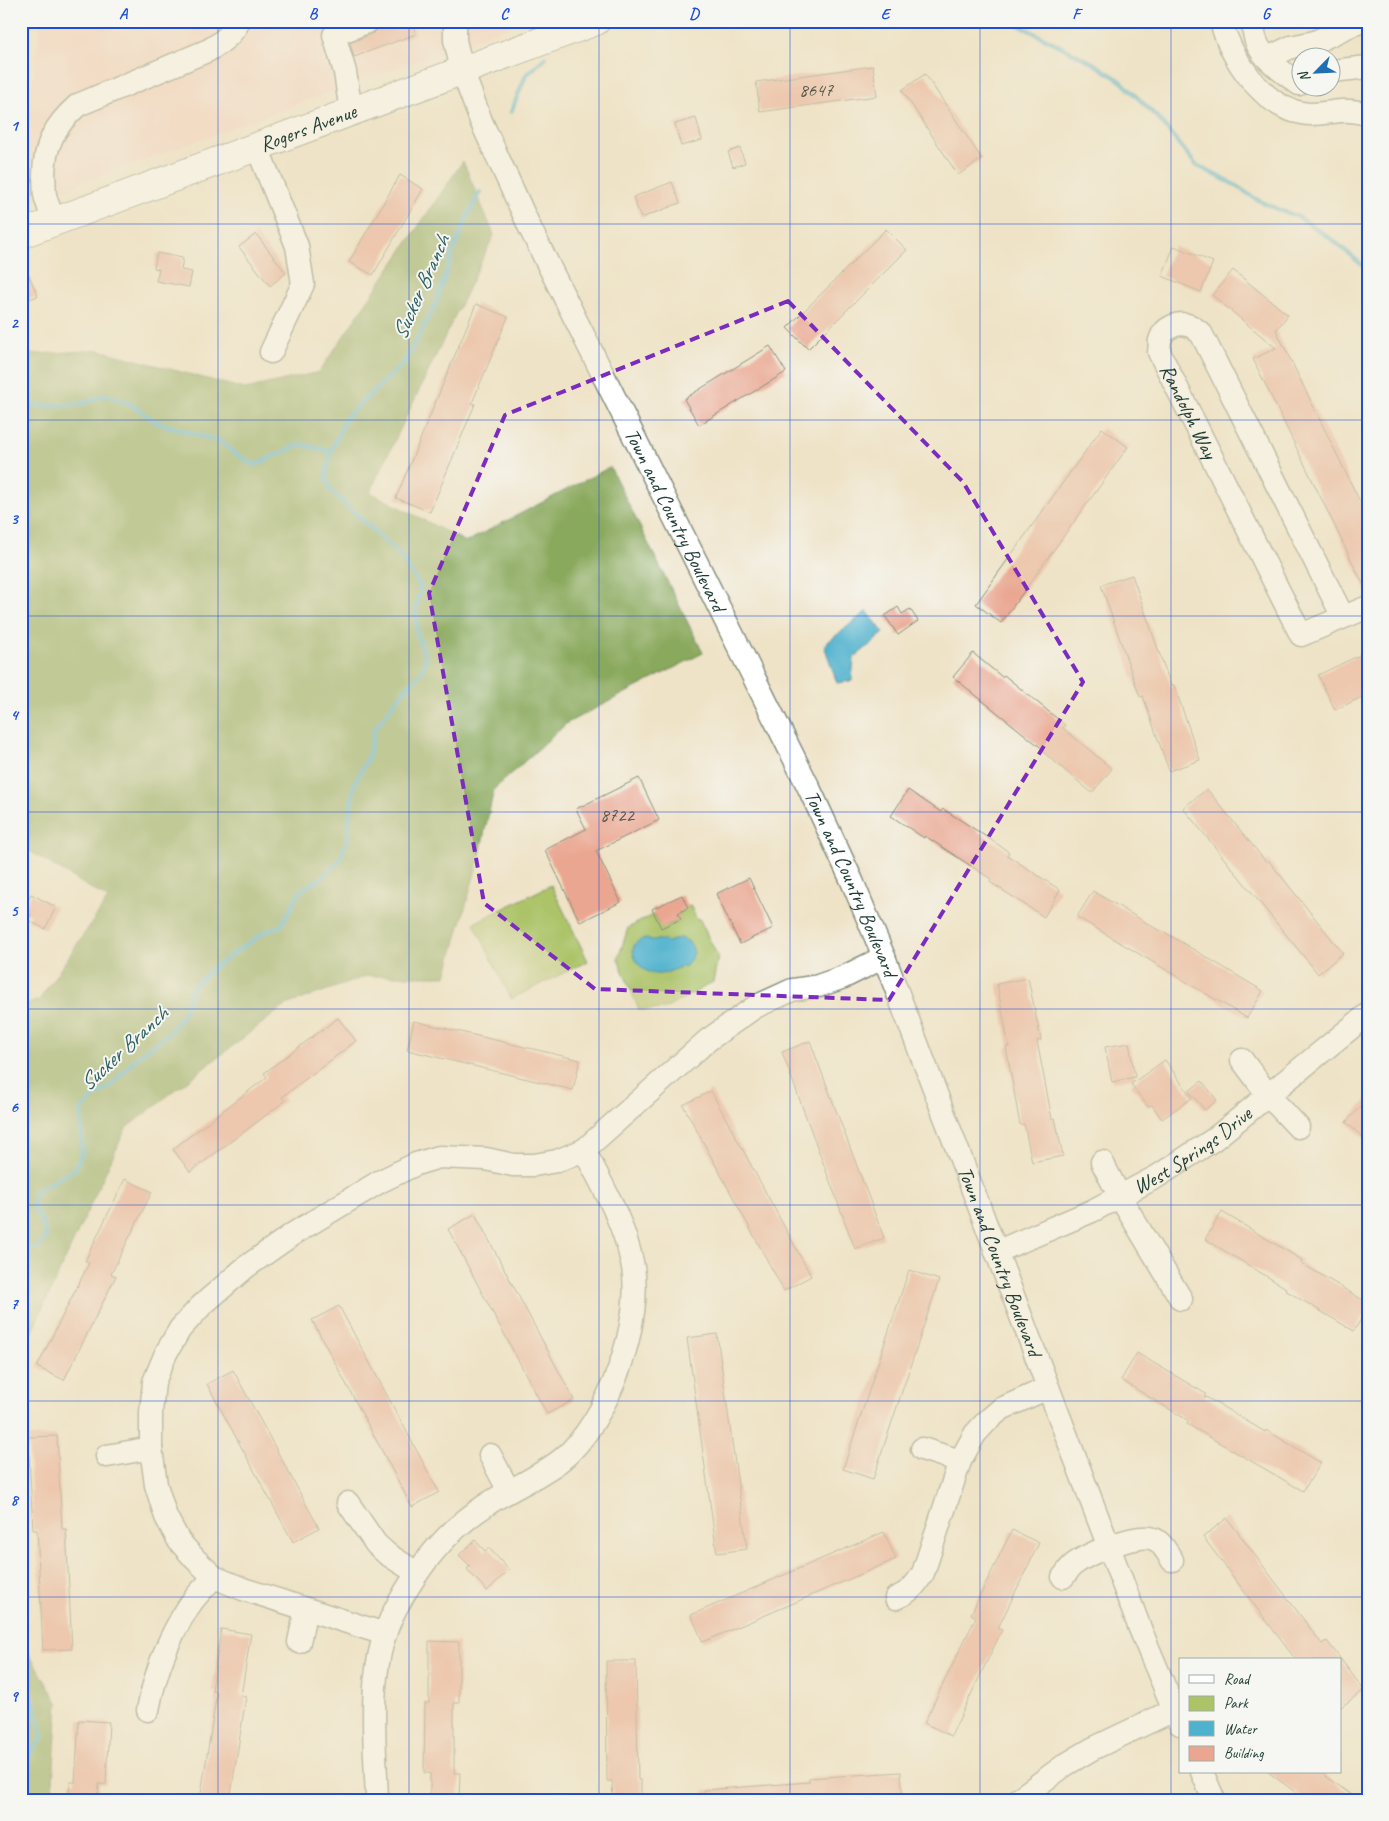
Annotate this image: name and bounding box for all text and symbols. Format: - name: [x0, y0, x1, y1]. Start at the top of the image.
- text: A: [119, 4, 129, 24]
- text: B: [309, 4, 319, 24]
- text: C: [500, 4, 510, 24]
- text: D: [689, 4, 700, 24]
- text: E: [881, 4, 892, 24]
- text: F: [1072, 4, 1083, 24]
- text: G: [1262, 4, 1272, 24]
- north arrow: [1292, 48, 1342, 98]
- text: N: [1294, 68, 1314, 85]
- house number: 8647: [799, 78, 835, 102]
- street label: Rogers Avenue: [256, 98, 361, 157]
- text: 1: [10, 116, 19, 136]
- water label: Sucker Branch: [385, 229, 457, 344]
- text: 2: [10, 313, 19, 333]
- street label: Randolph Way: [1154, 360, 1224, 464]
- street label: Town and Country Boulevard: [619, 424, 733, 618]
- text: 3: [10, 509, 19, 529]
- text: 4: [10, 705, 19, 725]
- street label: Town and Country Boulevard: [799, 786, 904, 983]
- house number: 8722: [600, 803, 636, 827]
- text: 5: [11, 901, 20, 921]
- water label: Sucker Branch: [73, 999, 175, 1097]
- text: 6: [10, 1097, 19, 1117]
- street label: West Springs Drive: [1129, 1100, 1258, 1200]
- street label: Town and Country Boulevard: [952, 1163, 1049, 1362]
- text: 7: [10, 1294, 19, 1314]
- text: 8: [10, 1490, 19, 1510]
- legend: [1179, 1658, 1342, 1774]
- text: Road: [1224, 1670, 1251, 1689]
- text: 9: [10, 1686, 19, 1706]
- text: Park: [1224, 1694, 1249, 1713]
- text: Water: [1224, 1720, 1258, 1739]
- text: Building: [1224, 1744, 1264, 1763]

